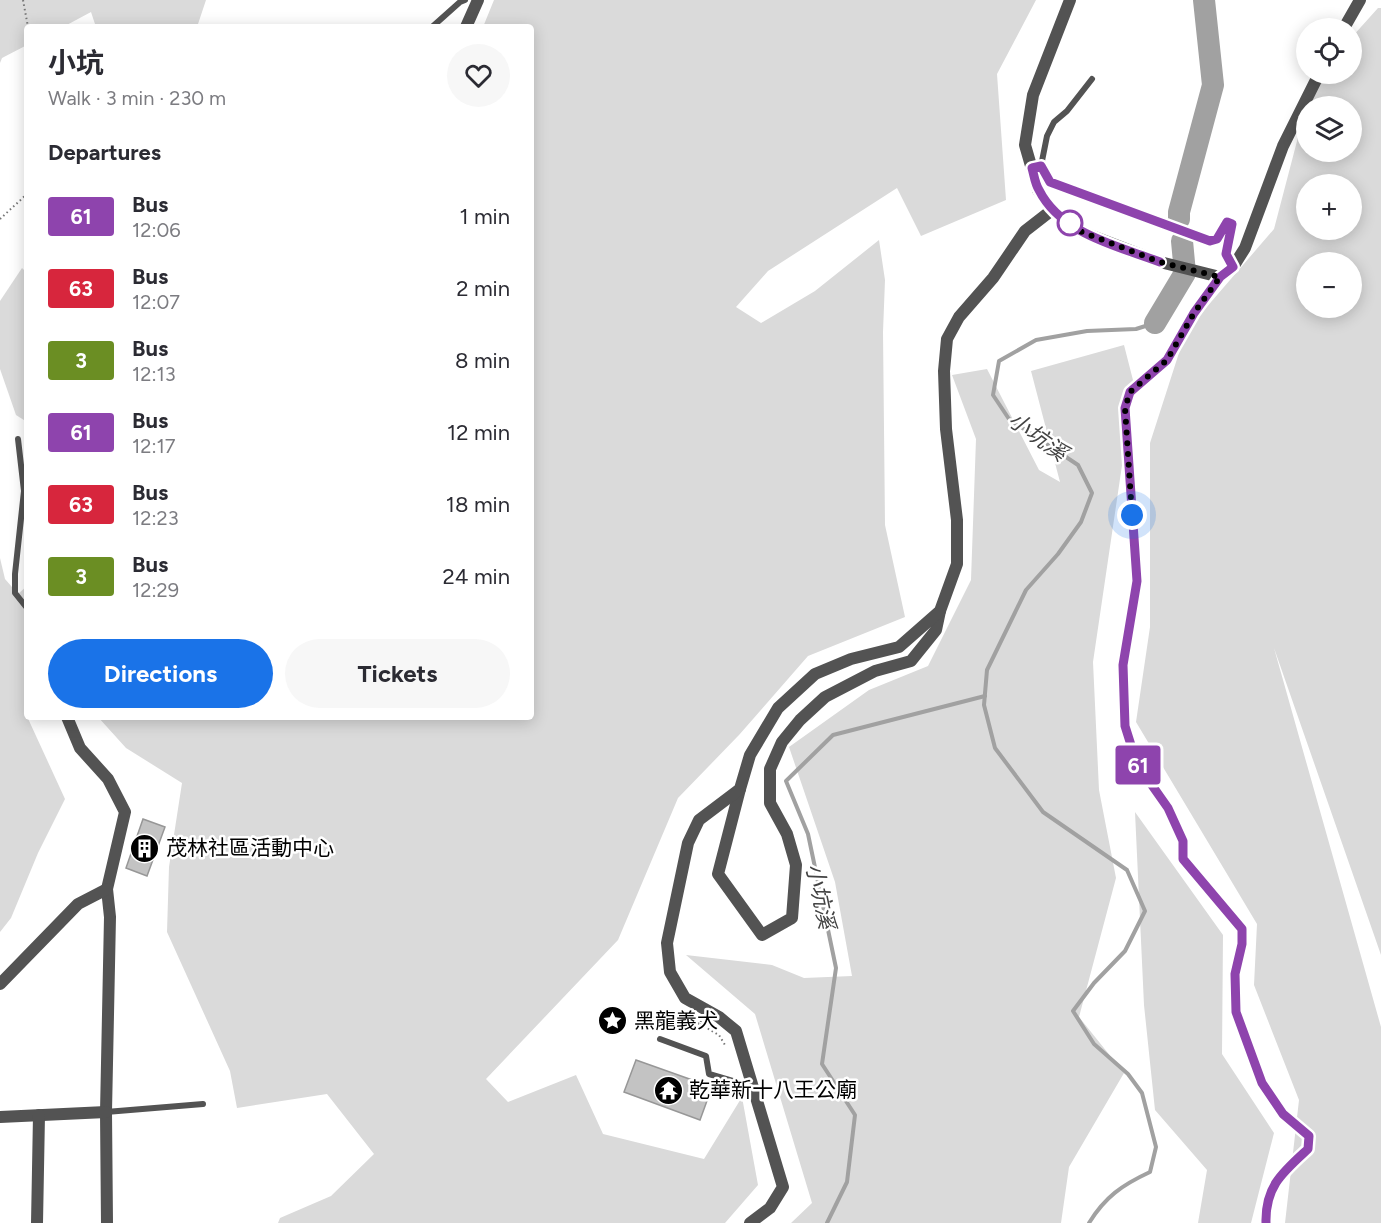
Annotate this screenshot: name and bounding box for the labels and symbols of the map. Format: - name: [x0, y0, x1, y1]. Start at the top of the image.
- unlabelled marker: [1057, 210, 1083, 236]
- water label: 小坑溪: [1003, 406, 1075, 468]
- your location: [1117, 500, 1147, 530]
- line badge: 61: [1111, 746, 1165, 784]
- building icon: 茂林社區活動中心: [129, 832, 161, 864]
- place label: 茂林社區活動中心: [166, 835, 334, 860]
- water label: 小坑溪: [800, 861, 841, 934]
- place icon: 黑龍義犬: [597, 1005, 629, 1037]
- place label: 黑龍義犬: [634, 1008, 718, 1033]
- temple icon: 乾華新十八王公廟: [652, 1074, 684, 1106]
- place label: 乾華新十八王公廟: [689, 1077, 857, 1102]

